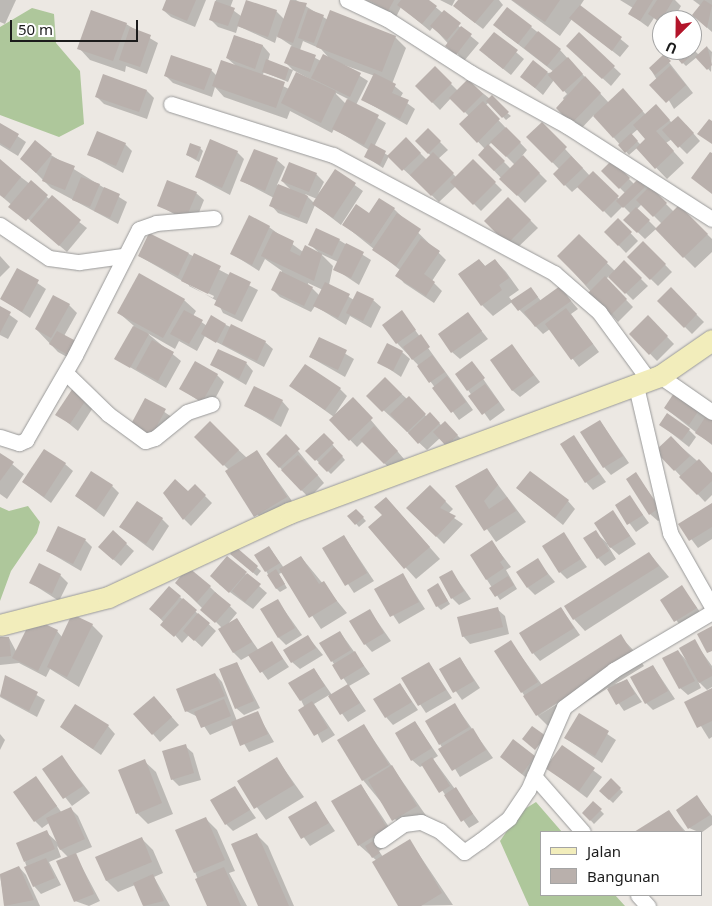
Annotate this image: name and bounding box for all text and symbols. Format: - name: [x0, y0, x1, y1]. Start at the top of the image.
- scale bar: [12, 10, 140, 42]
- north arrow: [652, 10, 702, 60]
- text: 50 m: [18, 19, 53, 39]
- text: U: [663, 38, 680, 59]
- legend: [540, 831, 702, 896]
- text: Jalan: [587, 841, 621, 861]
- text: Bangunan: [587, 866, 660, 886]

